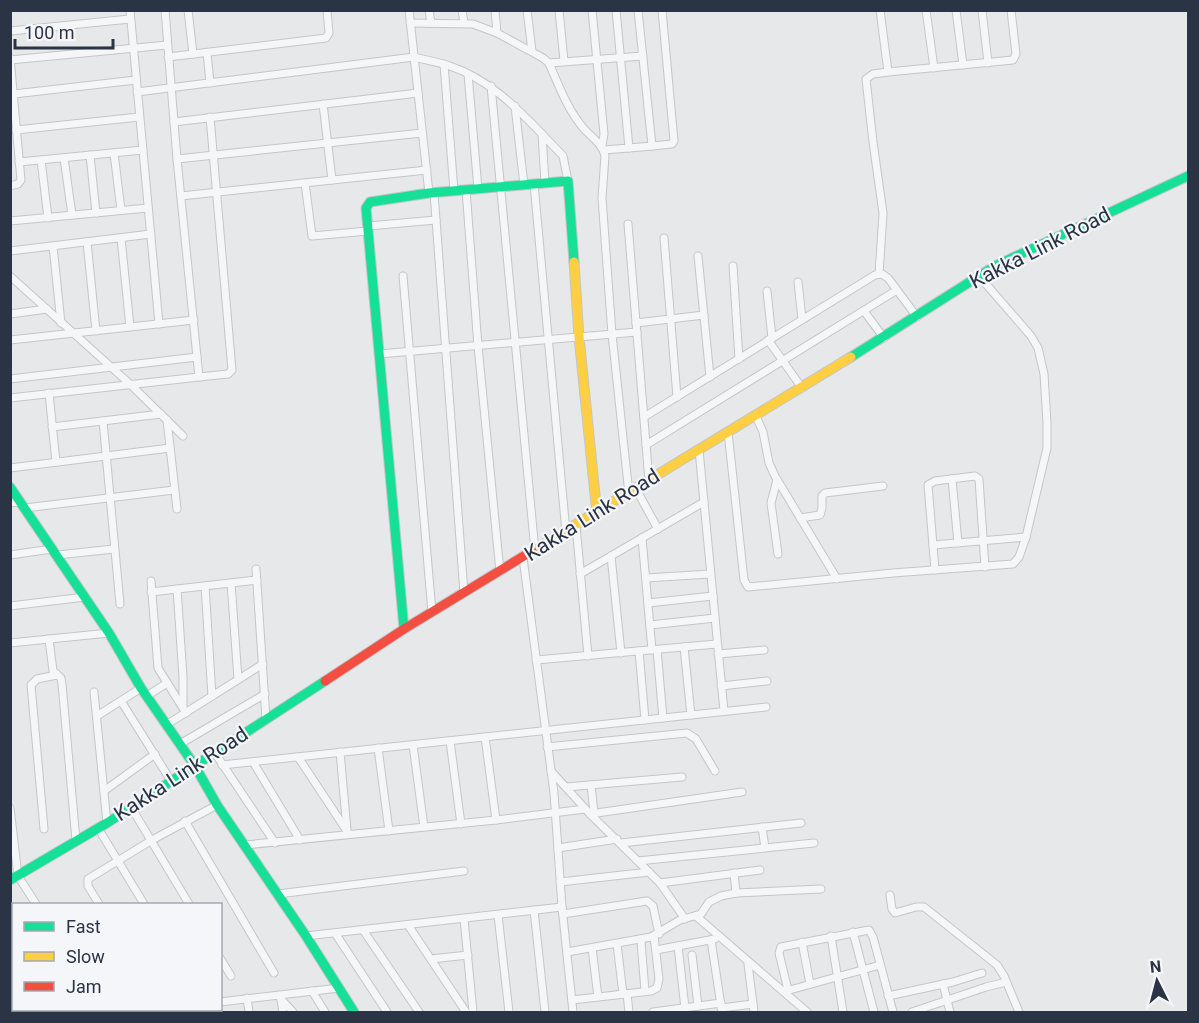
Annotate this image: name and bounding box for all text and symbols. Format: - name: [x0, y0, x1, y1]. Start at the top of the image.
- scale bar: [15, 12, 112, 50]
- text: 100 m: [24, 22, 75, 43]
- street label: Kakka Link Road: [966, 202, 1114, 294]
- street label: Kakka Link Road: [520, 464, 664, 566]
- street label: Kakka Link Road: [110, 722, 252, 826]
- legend: [12, 903, 222, 1011]
- text: Fast: [66, 916, 101, 937]
- text: Slow: [66, 946, 105, 967]
- north arrow: [1127, 951, 1187, 1011]
- text: N: [1149, 957, 1162, 977]
- text: Jam: [66, 976, 102, 997]

